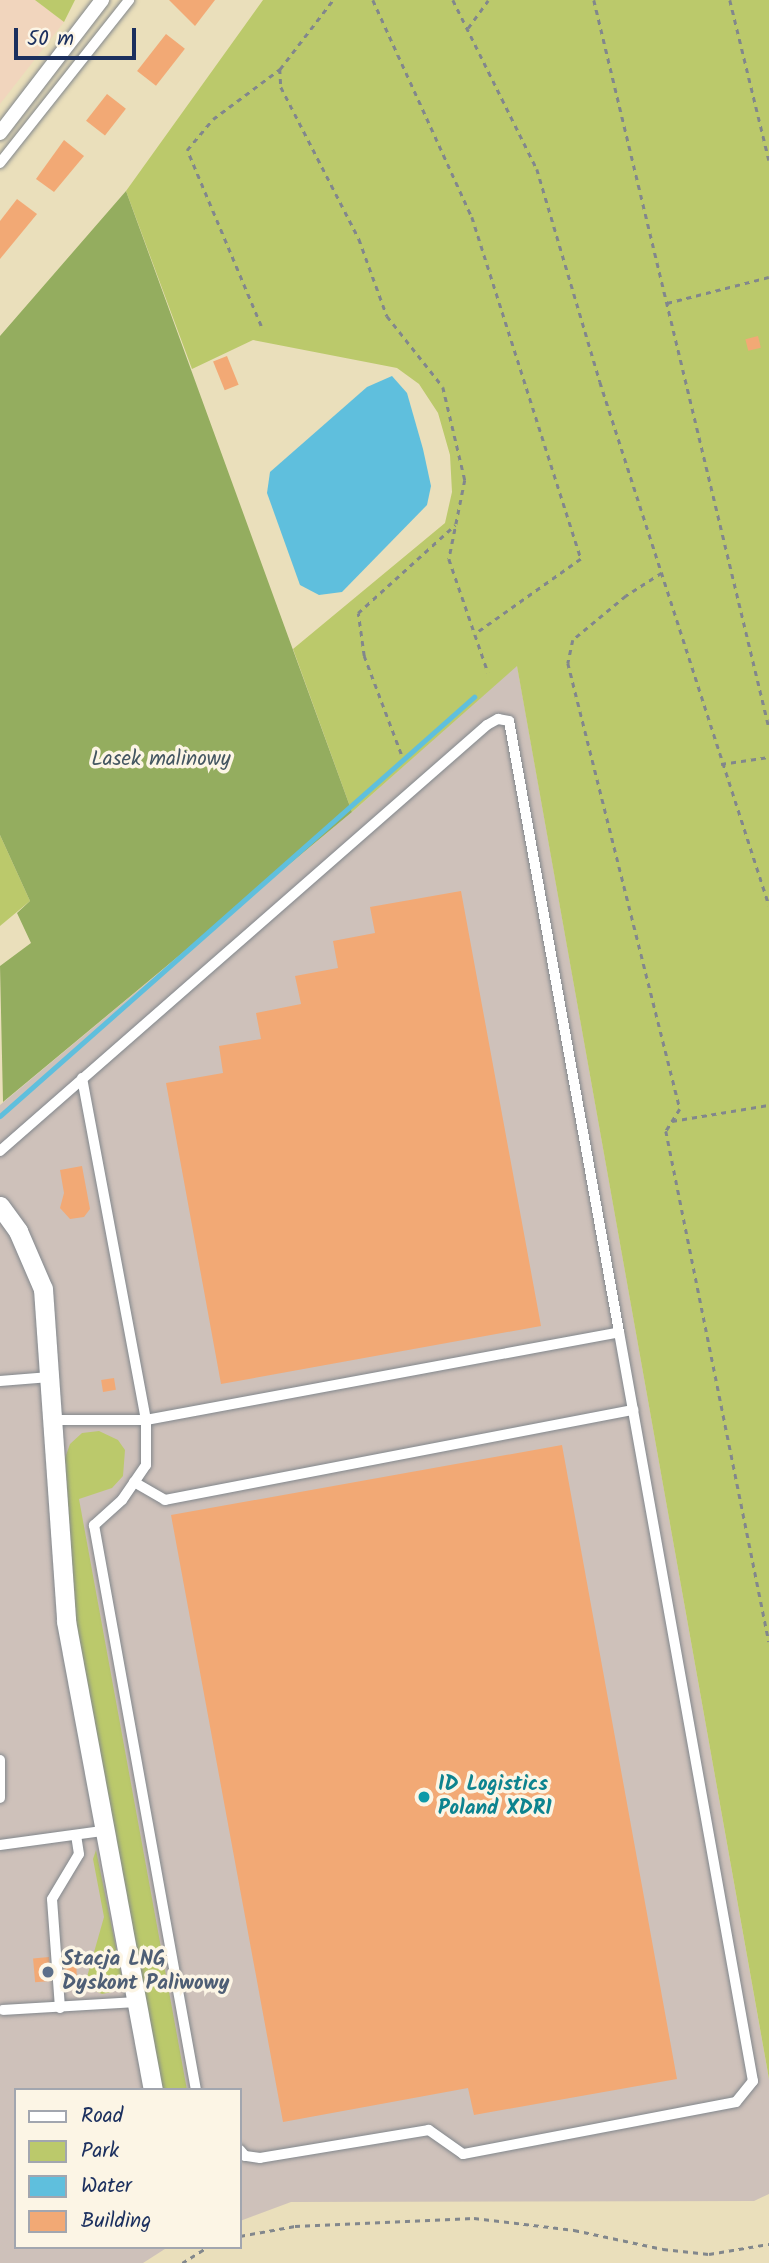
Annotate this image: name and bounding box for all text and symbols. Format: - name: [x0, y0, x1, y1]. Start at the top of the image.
- scale bar: [18, 14, 140, 58]
- text: 50 m: [27, 23, 74, 56]
- park label: Lasek malinowy: [91, 747, 231, 773]
- place label: ID Logistics Poland XDR1: [438, 1772, 552, 1822]
- marker: ID Logistics Poland XDR1: [416, 1789, 432, 1805]
- place label: Stacja LNG Dyskont Paliwowy: [62, 1947, 229, 1997]
- marker: Stacja LNG Dyskont Paliwowy: [40, 1964, 56, 1980]
- legend: [14, 2088, 242, 2249]
- text: Road: [81, 2100, 123, 2133]
- text: Park: [81, 2135, 119, 2168]
- text: Water: [81, 2170, 132, 2203]
- text: Building: [81, 2205, 151, 2238]

